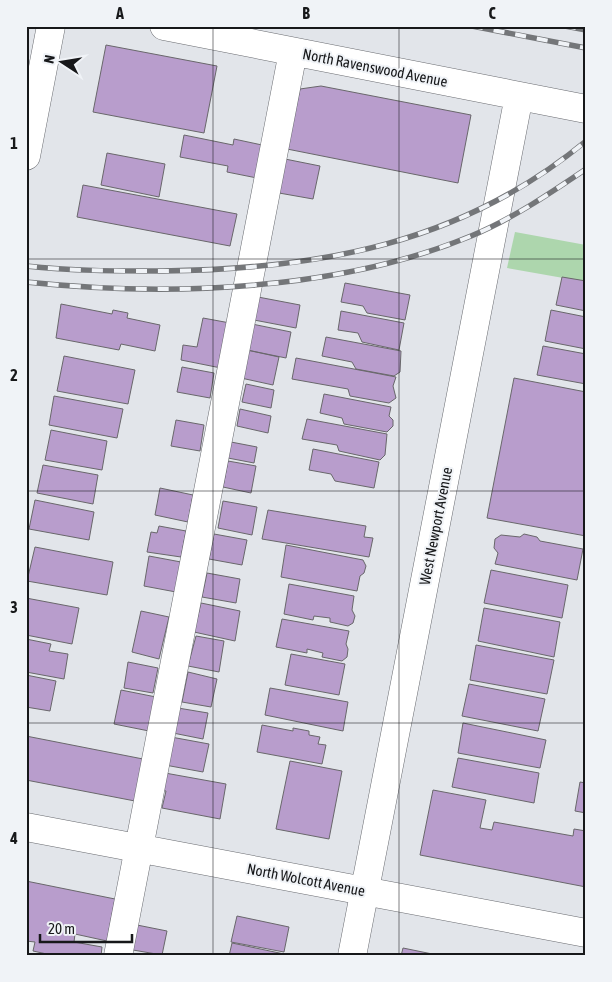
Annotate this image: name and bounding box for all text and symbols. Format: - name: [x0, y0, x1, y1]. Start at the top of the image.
- text: A: [115, 4, 124, 22]
- text: B: [302, 4, 310, 22]
- text: C: [488, 4, 496, 22]
- north arrow: [38, 38, 88, 88]
- street label: North Ravenswood Avenue: [301, 45, 449, 90]
- text: N: [41, 54, 58, 65]
- text: 1: [10, 134, 18, 152]
- text: 2: [10, 366, 18, 384]
- street label: West Newport Avenue: [416, 465, 455, 586]
- text: 3: [10, 598, 18, 616]
- text: 4: [9, 829, 18, 847]
- street label: North Wolcott Avenue: [246, 860, 367, 899]
- scale bar: [40, 912, 132, 944]
- text: 20 m: [48, 920, 75, 937]

